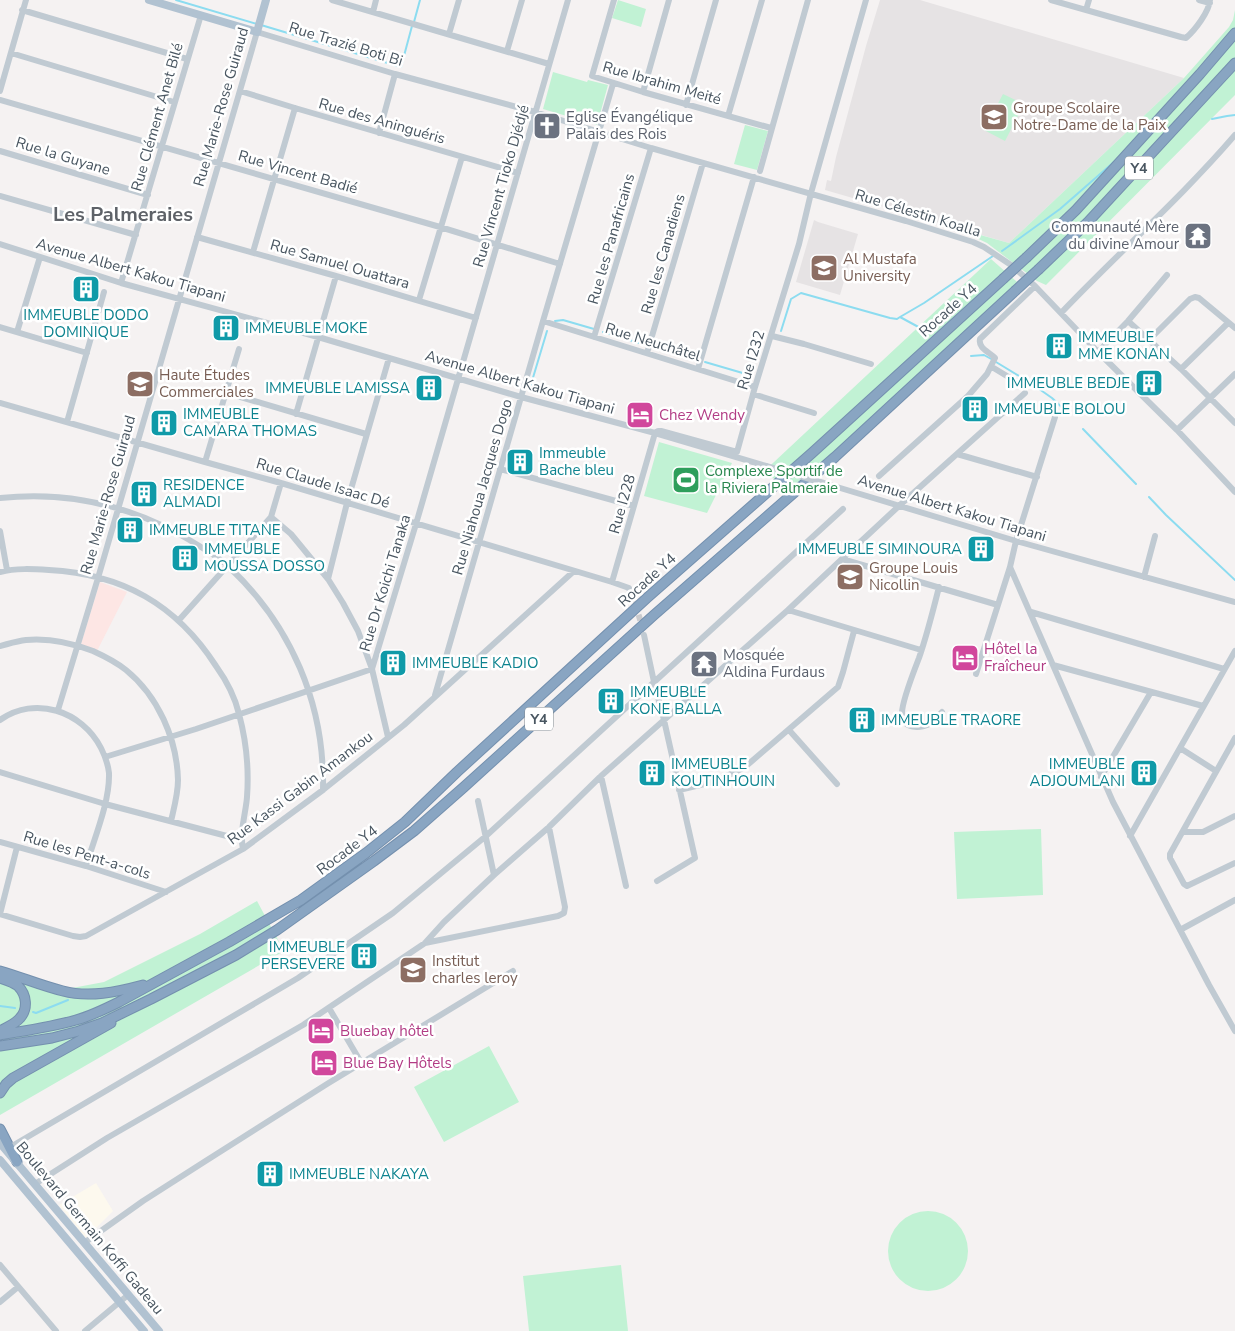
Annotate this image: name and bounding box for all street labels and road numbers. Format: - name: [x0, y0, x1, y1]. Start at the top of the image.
- street label: Rue Trazié Boti Bi: [287, 17, 405, 71]
- street label: Rue Marie-Rose Guiraud: [189, 25, 253, 189]
- street label: Rue Clément Anet Bilé: [126, 40, 188, 194]
- street label: Rue Ibrahim Meité: [600, 57, 724, 109]
- street label: Rue des Aninguéris: [316, 93, 448, 149]
- street label: Rue Vincent Tioko Djédjé: [468, 102, 534, 270]
- street label: Rue la Guyane: [13, 132, 113, 180]
- street label: Rue Vincent Badié: [236, 145, 360, 199]
- road number: Y4: [1125, 156, 1153, 180]
- street label: Rue les Panafricains: [583, 171, 639, 307]
- street label: Rue Célestin Koalla: [853, 184, 983, 242]
- street label: Rue les Canadiens: [636, 192, 690, 316]
- street label: Avenue Albert Kakou Tiapani: [34, 233, 228, 307]
- street label: Rue Samuel Ouattara: [268, 234, 412, 294]
- street label: Rocade Y4: [915, 279, 981, 341]
- street label: Rue Neuchâtel: [603, 318, 704, 366]
- street label: Rue I232: [732, 328, 770, 392]
- street label: Avenue Albert Kakou Tiapani: [423, 345, 617, 419]
- street label: Rue Niahoua Jacques Dogo: [447, 397, 517, 577]
- street label: Rue Marie-Rose Guiraud: [76, 413, 140, 577]
- street label: Rue Claude Isaac Dé: [254, 453, 392, 513]
- street label: Avenue Albert Kakou Tiapani: [855, 470, 1049, 546]
- street label: Rue I228: [604, 472, 640, 536]
- street label: Rue Dr Koichi Tanaka: [355, 512, 415, 654]
- street label: Rocade Y4: [614, 549, 680, 611]
- road number: Y4: [525, 708, 553, 731]
- street label: Rue Kassi Gabin Amankou: [223, 727, 377, 849]
- street label: Rocade Y4: [312, 820, 382, 880]
- street label: Rue les Pent-a-cols: [21, 826, 153, 884]
- street label: Boulevard Germain Koffi Gadeau: [12, 1137, 168, 1319]

